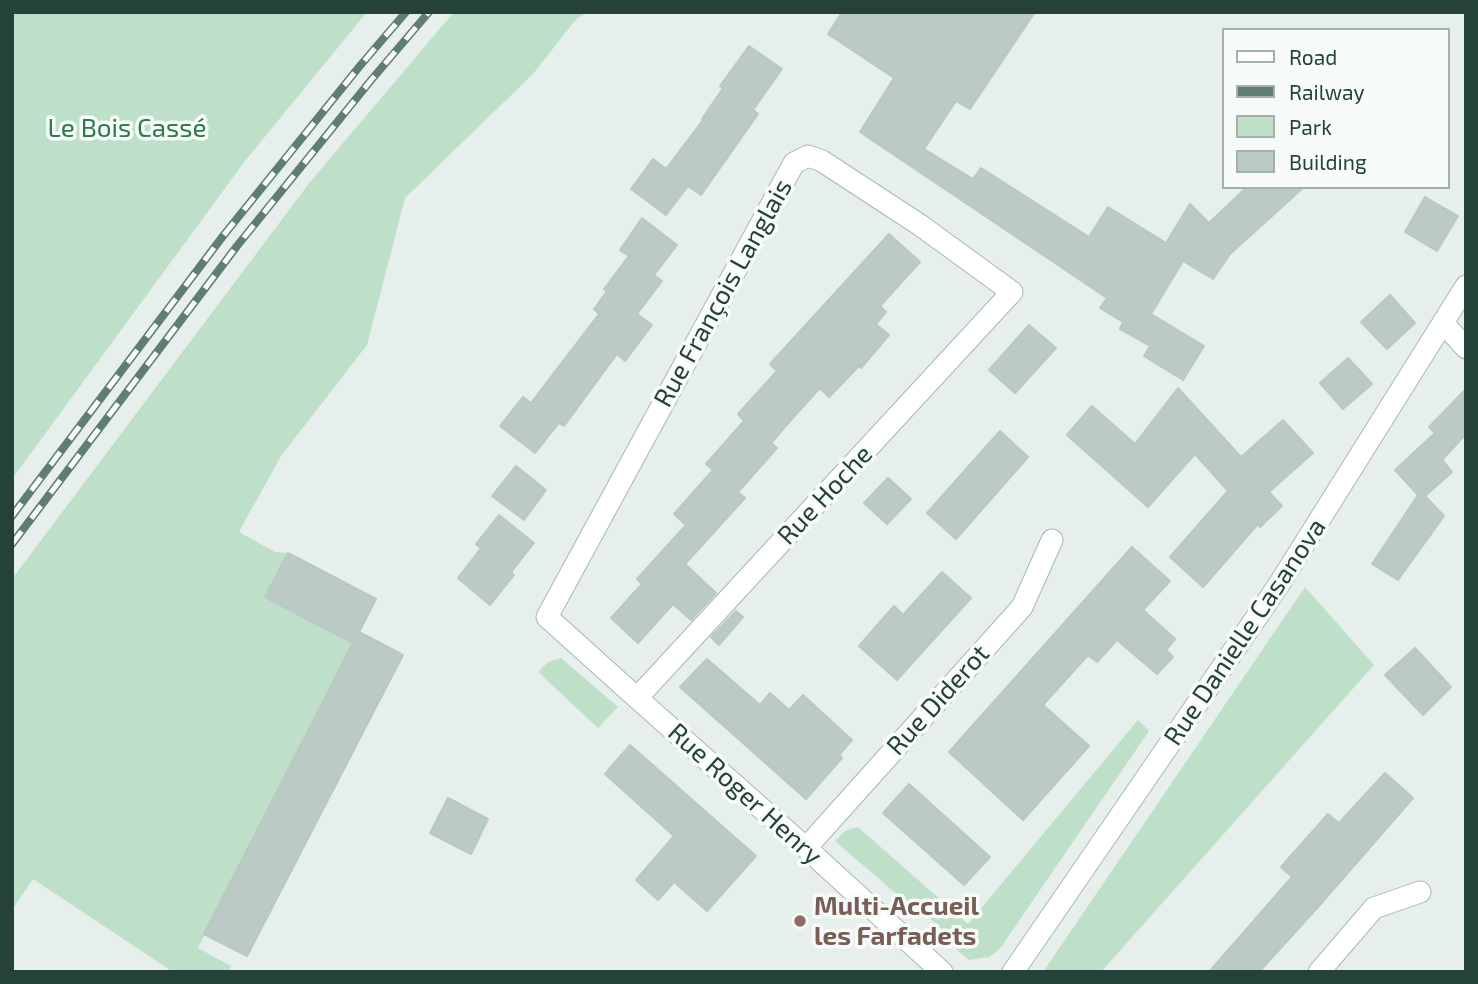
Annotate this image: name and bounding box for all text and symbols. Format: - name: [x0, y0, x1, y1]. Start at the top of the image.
- legend: [1222, 28, 1450, 189]
- text: Road: [1289, 44, 1337, 69]
- text: Railway: [1289, 79, 1365, 104]
- park label: Le Bois Cassé: [48, 112, 206, 144]
- text: Park: [1289, 114, 1332, 139]
- text: Building: [1289, 149, 1367, 174]
- street label: Rue François Langlais: [647, 174, 799, 412]
- street label: Rue Hoche: [771, 439, 879, 551]
- street label: Rue Danielle Casanova: [1157, 513, 1333, 751]
- street label: Rue Diderot: [880, 638, 996, 762]
- street label: Rue Roger Henry: [662, 717, 828, 871]
- place label: Multi-Accueil les Farfadets: [814, 890, 979, 951]
- marker: Multi-Accueil les Farfadets: [792, 913, 808, 929]

